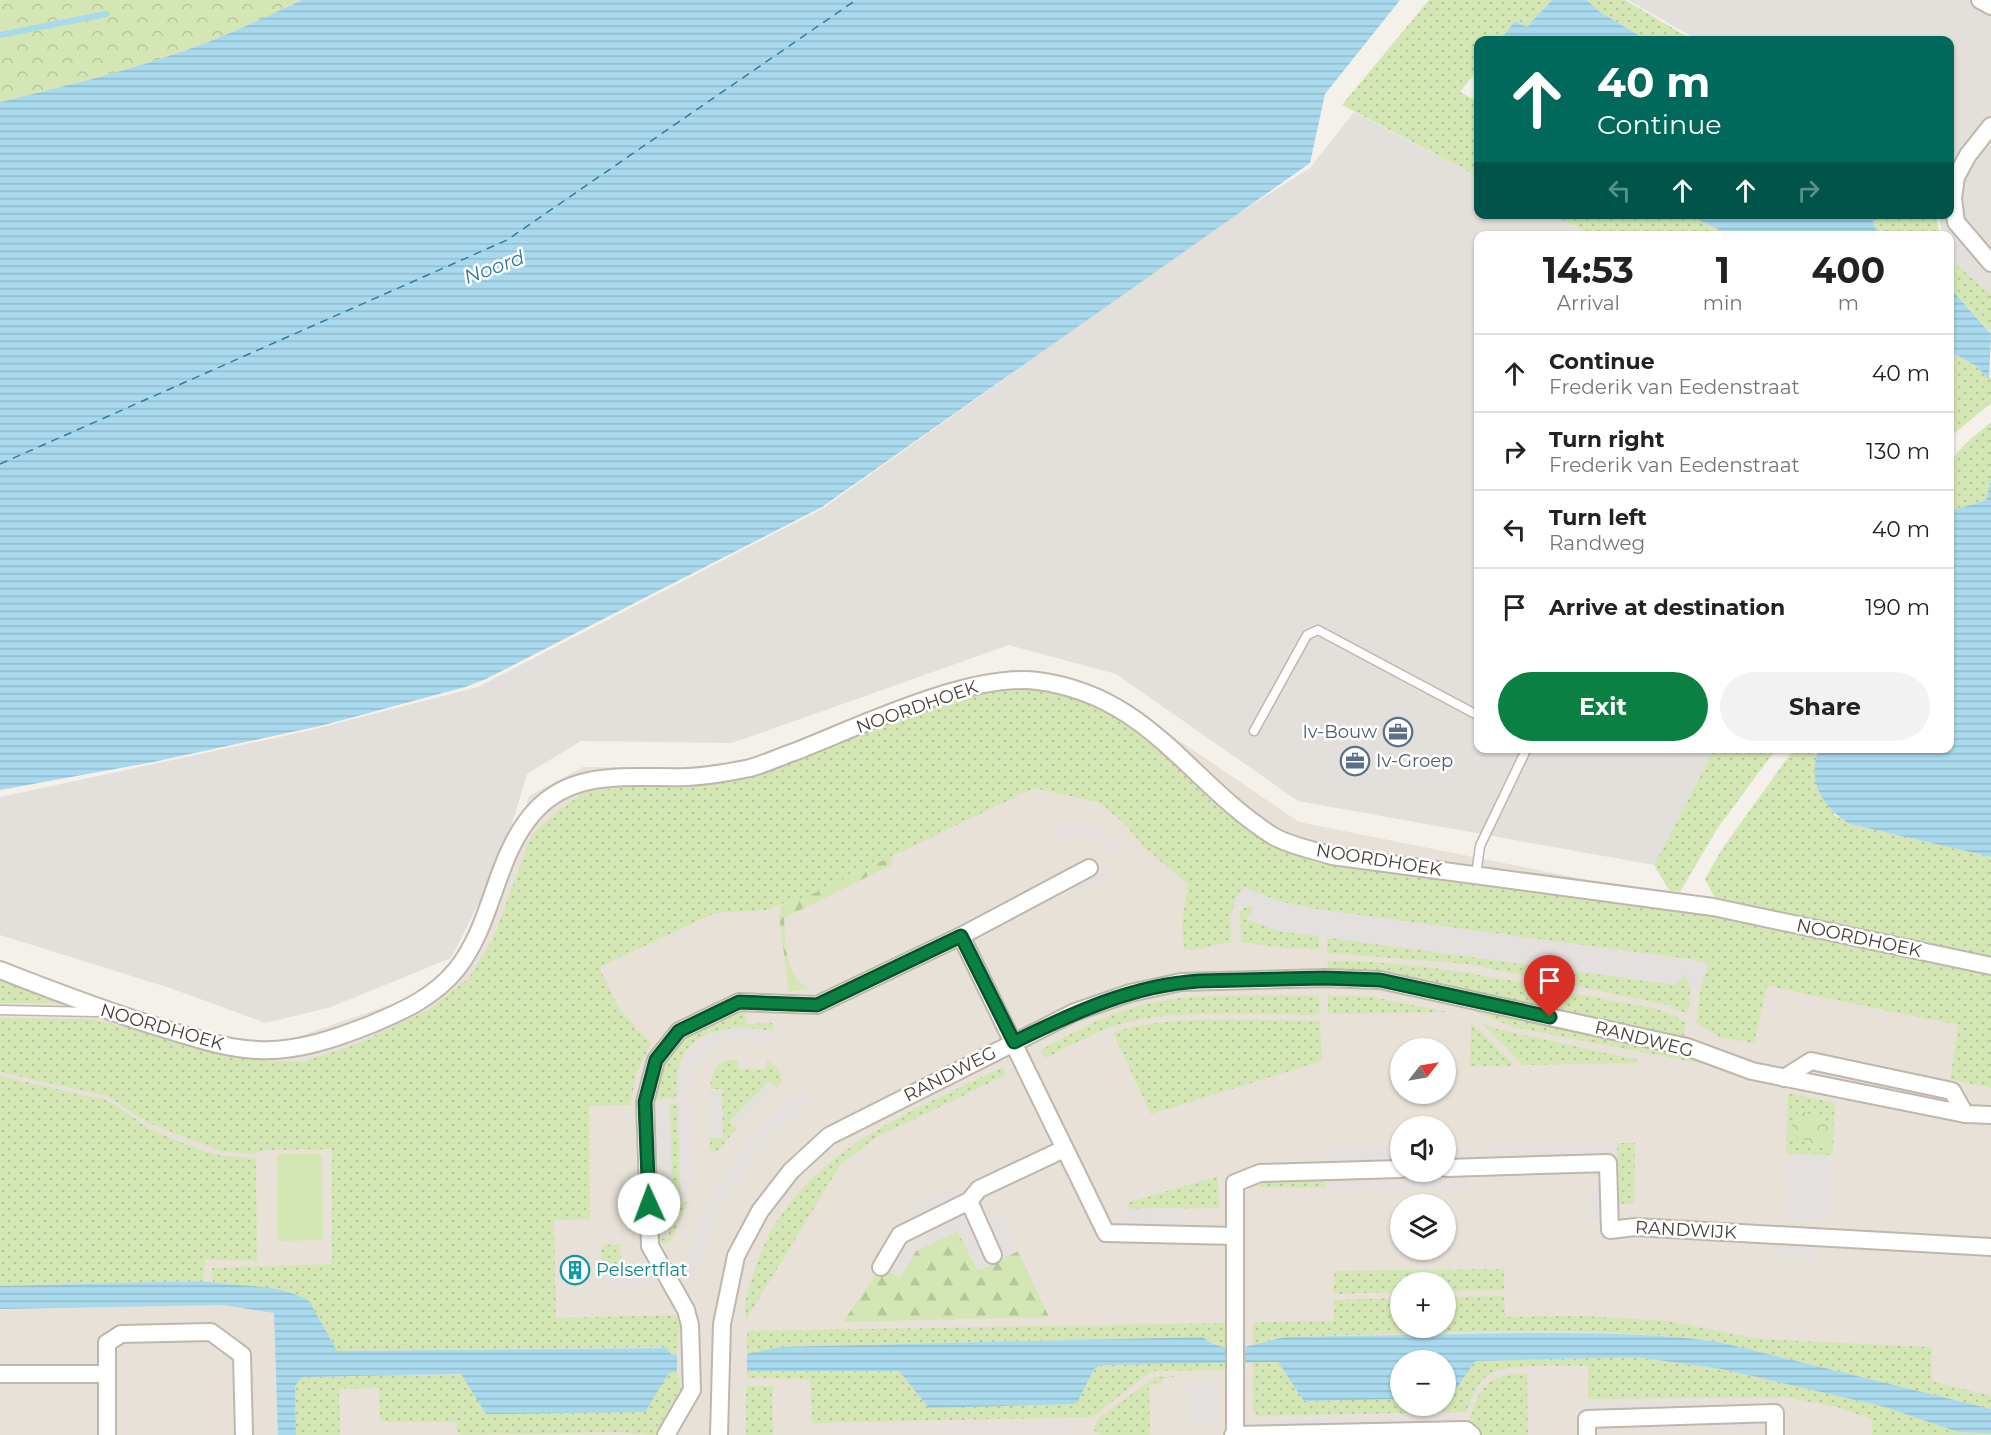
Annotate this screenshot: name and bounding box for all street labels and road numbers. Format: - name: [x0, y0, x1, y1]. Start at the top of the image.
- street label: NOORDHOEK: [853, 676, 981, 738]
- street label: NOORDHOEK: [1314, 839, 1444, 881]
- street label: NOORDHOEK: [1794, 914, 1924, 962]
- street label: NOORDHOEK: [98, 999, 226, 1055]
- street label: RANDWEG: [1592, 1016, 1696, 1062]
- street label: RANDWEG: [900, 1041, 1000, 1107]
- street label: RANDWIJK: [1634, 1216, 1738, 1244]

